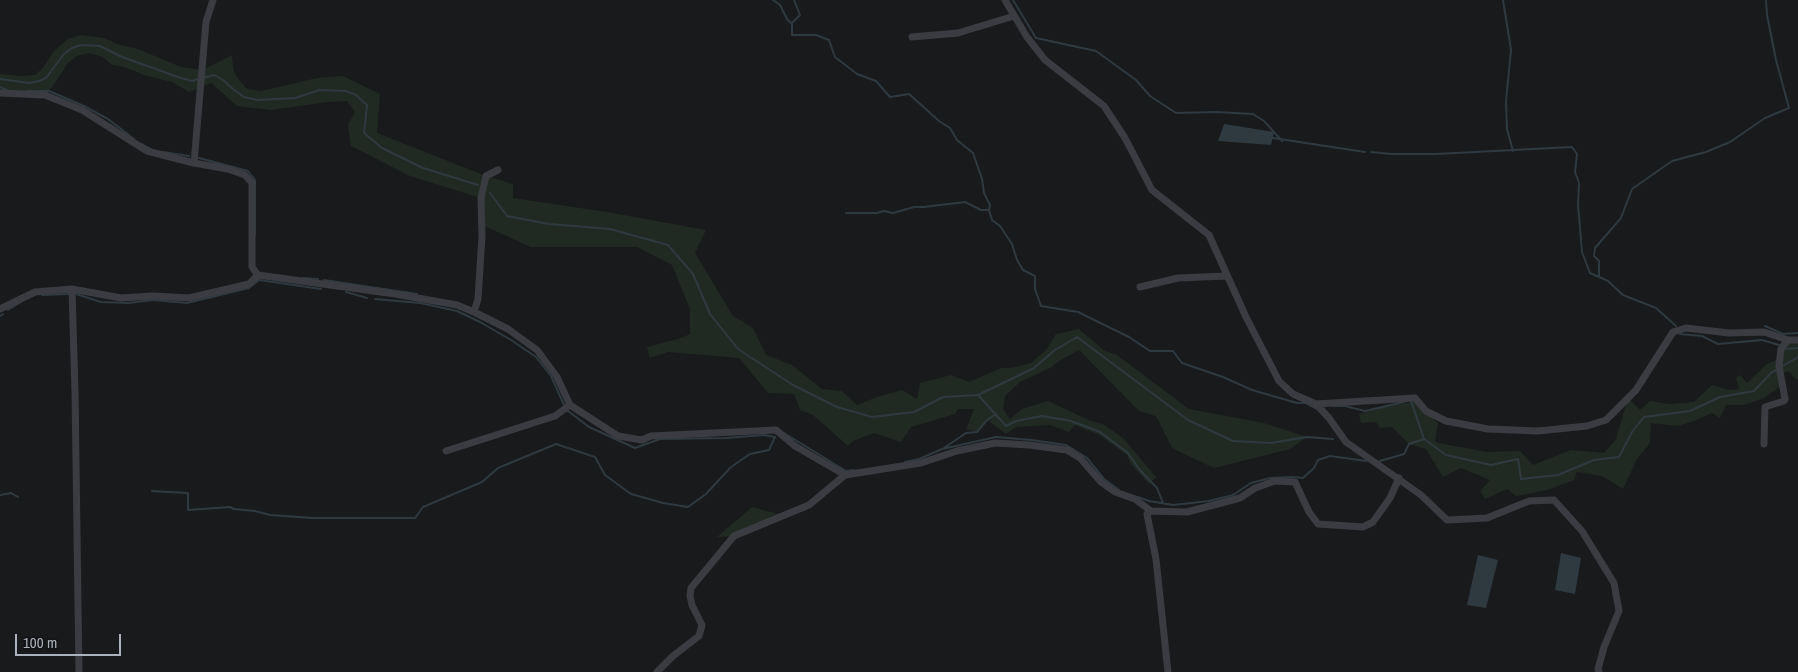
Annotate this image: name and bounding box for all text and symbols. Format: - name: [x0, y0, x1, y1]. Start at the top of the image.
- scale bar: [18, 624, 124, 656]
- text: 100 m: [23, 632, 57, 653]

